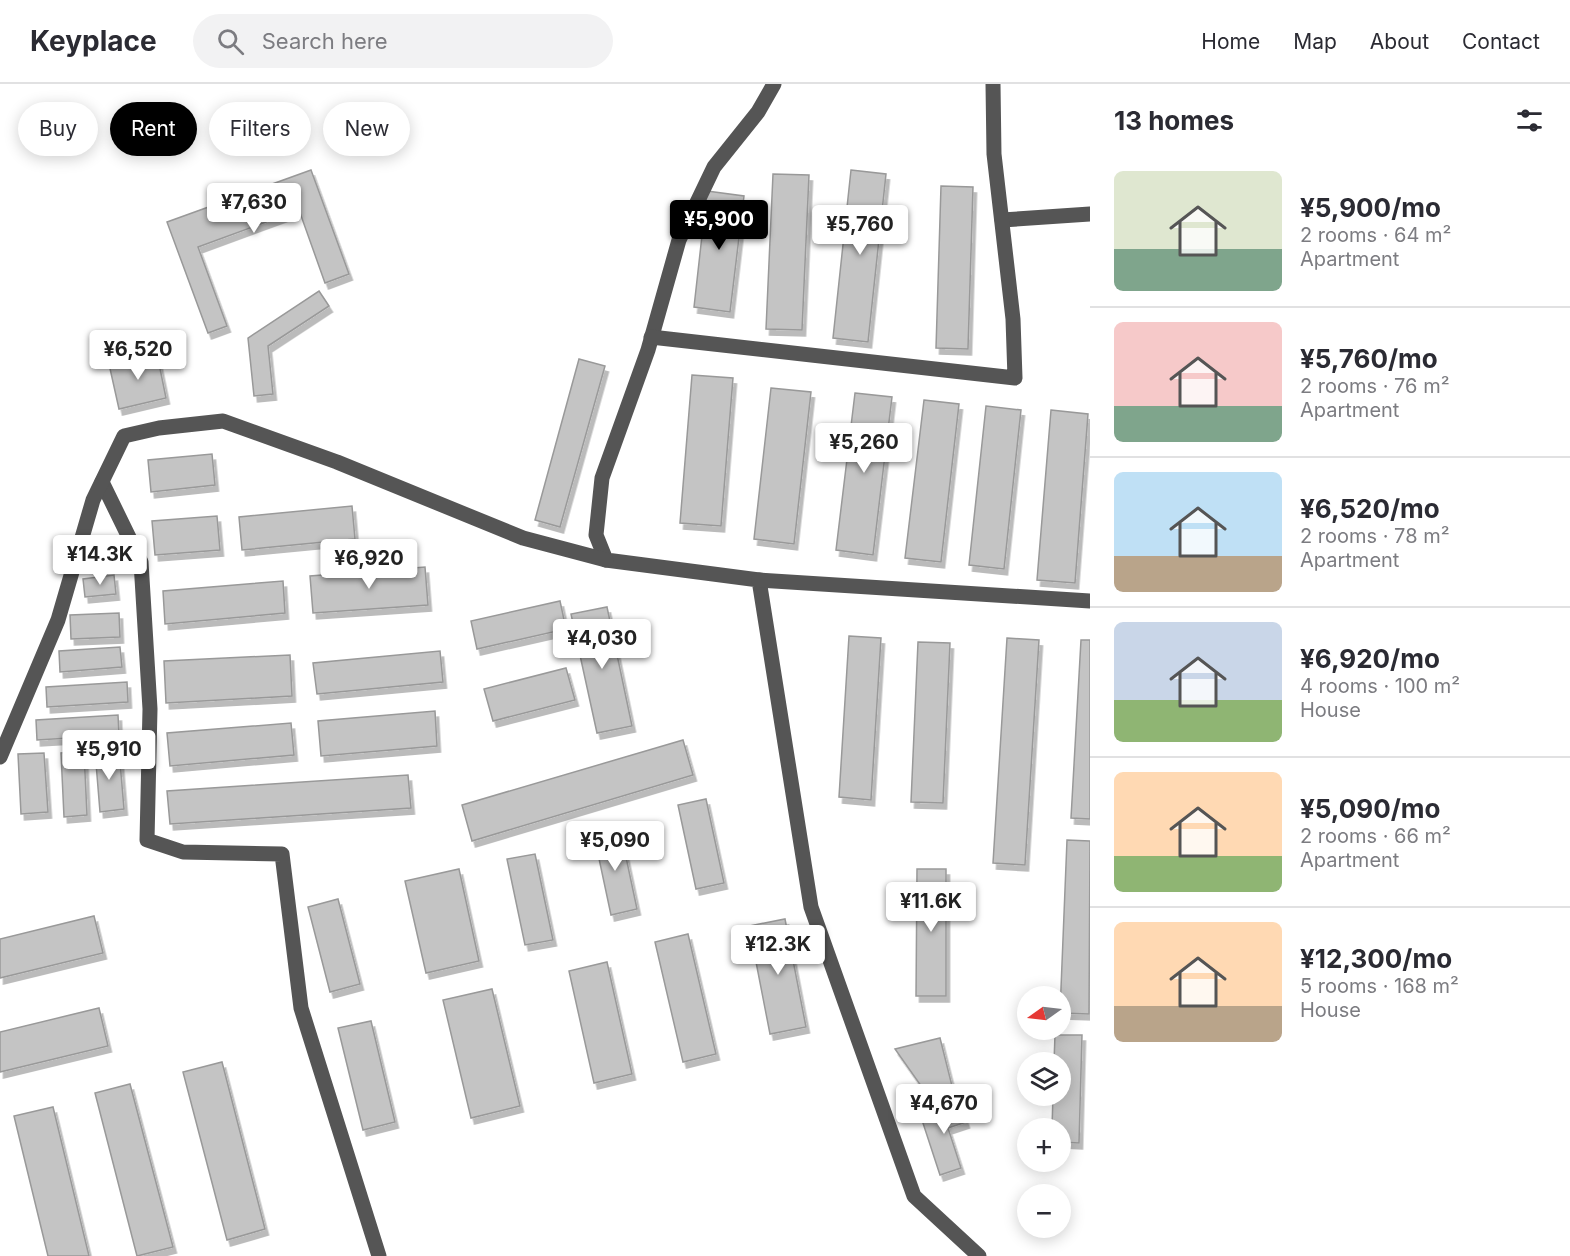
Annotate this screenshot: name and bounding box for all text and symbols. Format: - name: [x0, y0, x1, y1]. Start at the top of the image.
- search box: [193, 14, 613, 68]
- text: Keyplace: [30, 24, 157, 58]
- icon: search: [214, 25, 247, 58]
- text: Search here: [262, 28, 388, 54]
- text: Home: [1201, 29, 1260, 54]
- text: Map: [1293, 29, 1337, 54]
- text: About: [1370, 29, 1429, 54]
- text: Contact: [1462, 29, 1540, 54]
- chip: Buy: [18, 102, 98, 156]
- chip: Rent: [110, 102, 197, 156]
- chip: Filters: [209, 102, 311, 156]
- chip: New: [323, 102, 410, 156]
- icon: filters: [1513, 104, 1546, 137]
- text: 13 homes: [1114, 105, 1234, 136]
- pin: ¥7,630: [205, 183, 303, 234]
- text: ¥7,630: [221, 190, 287, 214]
- text: ¥5,900/mo: [1300, 192, 1441, 223]
- icon: home: [1162, 195, 1234, 267]
- pin: ¥5,900: [670, 200, 768, 251]
- pin: ¥5,760: [811, 205, 909, 256]
- text: ¥5,900: [684, 207, 754, 231]
- text: ¥5,760: [826, 212, 894, 236]
- text: 2 rooms · 64 m²: [1300, 223, 1451, 247]
- text: Apartment: [1300, 247, 1399, 271]
- pin: ¥6,520: [89, 330, 187, 381]
- text: ¥6,520: [103, 337, 173, 361]
- text: ¥5,760/mo: [1300, 343, 1438, 374]
- icon: home: [1162, 346, 1234, 418]
- text: 2 rooms · 76 m²: [1300, 374, 1449, 398]
- text: Apartment: [1300, 398, 1399, 422]
- pin: ¥5,260: [815, 423, 913, 474]
- text: ¥5,260: [829, 430, 899, 454]
- text: ¥6,520/mo: [1300, 493, 1440, 524]
- icon: home: [1162, 496, 1234, 568]
- text: 2 rooms · 78 m²: [1300, 524, 1449, 548]
- pin: ¥14.3K: [51, 535, 149, 586]
- pin: ¥6,920: [320, 539, 418, 590]
- text: ¥14.3K: [67, 542, 133, 566]
- text: ¥6,920: [334, 546, 404, 570]
- text: Apartment: [1300, 548, 1399, 572]
- pin: ¥4,030: [553, 619, 651, 670]
- text: ¥4,030: [567, 626, 637, 650]
- text: ¥6,920/mo: [1300, 643, 1440, 674]
- icon: home: [1162, 646, 1234, 718]
- text: 4 rooms · 100 m²: [1300, 674, 1460, 698]
- text: House: [1300, 698, 1361, 722]
- pin: ¥5,910: [60, 730, 158, 781]
- text: ¥5,910: [76, 737, 142, 761]
- text: ¥5,090/mo: [1300, 793, 1441, 824]
- icon: home: [1162, 796, 1234, 868]
- pin: ¥5,090: [566, 821, 664, 872]
- text: 2 rooms · 66 m²: [1300, 824, 1451, 848]
- text: ¥5,090: [580, 828, 650, 852]
- text: Apartment: [1300, 848, 1399, 872]
- pin: ¥11.6K: [882, 882, 980, 933]
- text: ¥11.6K: [900, 889, 962, 913]
- pin: ¥12.3K: [729, 925, 827, 976]
- text: ¥12.3K: [745, 932, 811, 956]
- text: ¥12,300/mo: [1300, 943, 1452, 974]
- icon: home: [1162, 946, 1234, 1018]
- text: 5 rooms · 168 m²: [1300, 974, 1459, 998]
- north arrow: [1017, 986, 1071, 1040]
- map controls: [1017, 986, 1071, 1238]
- text: House: [1300, 998, 1361, 1022]
- button: layers: [1017, 1052, 1071, 1106]
- pin: ¥4,670: [895, 1084, 993, 1135]
- text: ¥4,670: [910, 1091, 978, 1115]
- button: +: [1017, 1118, 1071, 1172]
- button: −: [1017, 1184, 1071, 1238]

